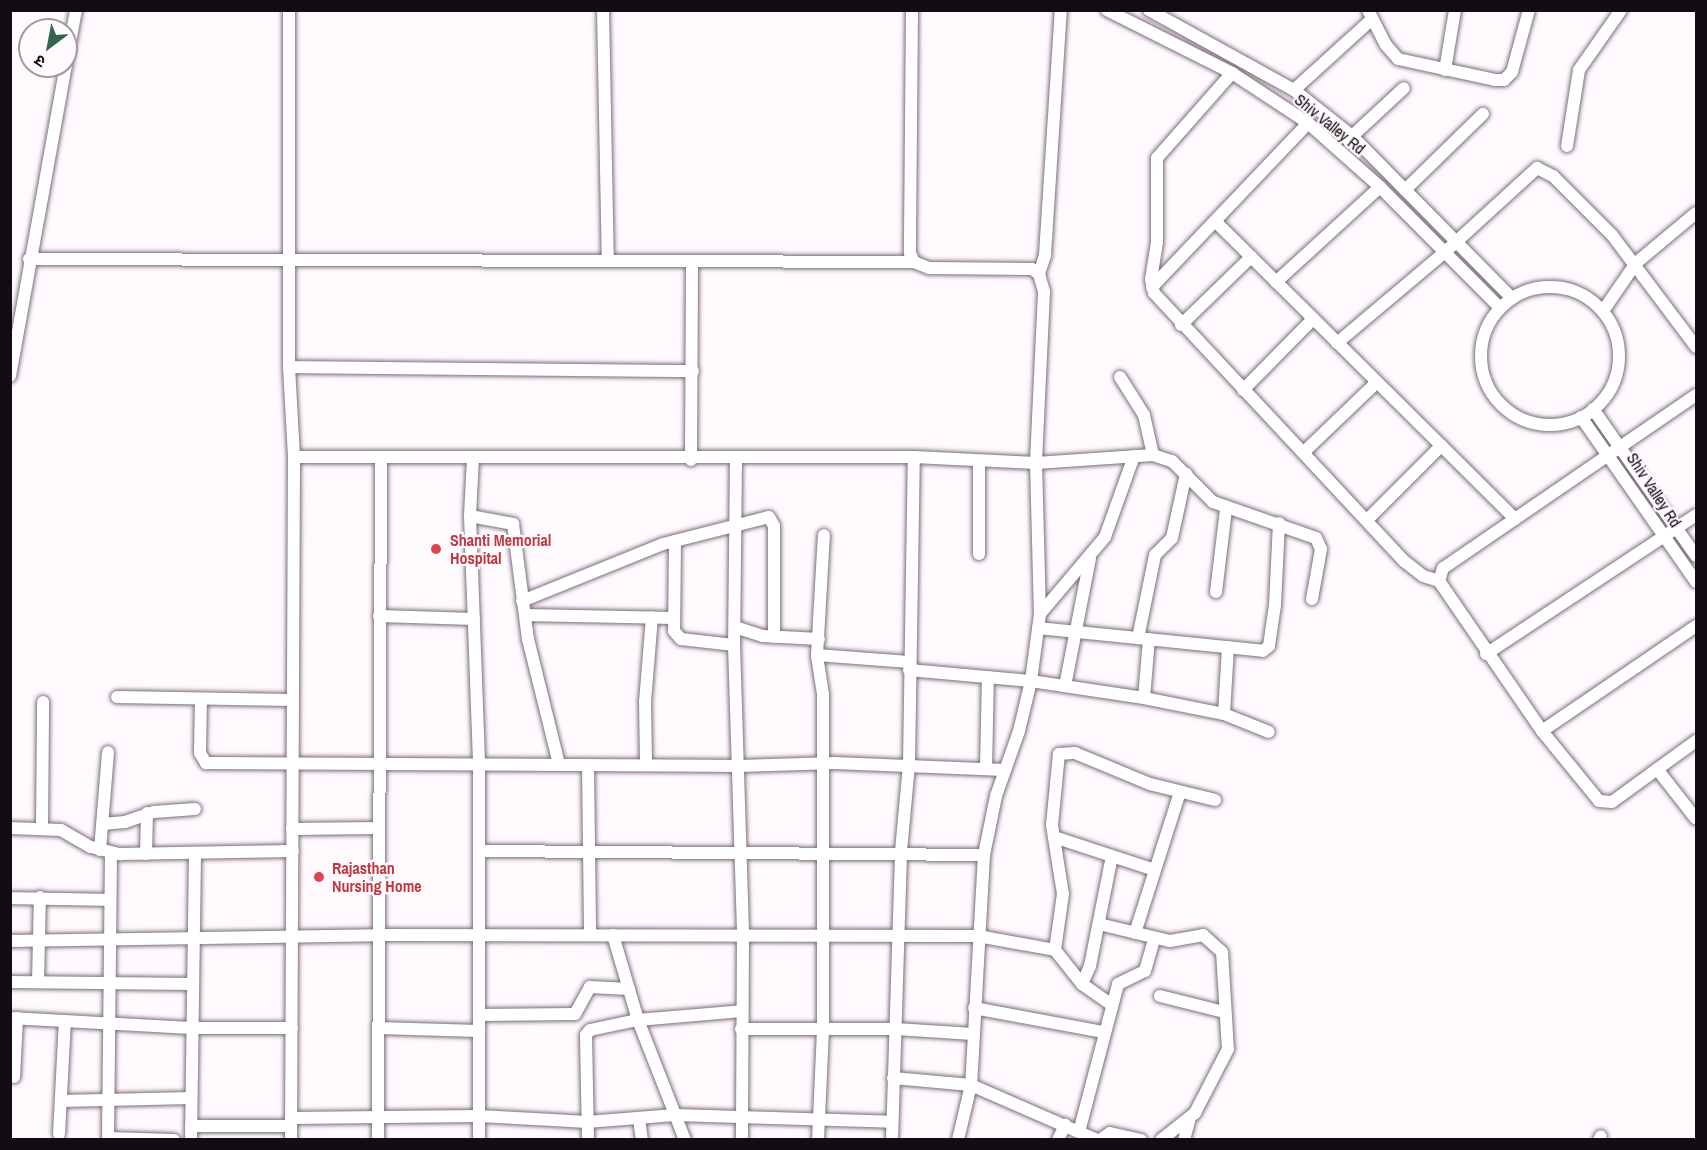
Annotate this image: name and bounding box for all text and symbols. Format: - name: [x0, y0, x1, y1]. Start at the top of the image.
- north arrow: [18, 18, 78, 78]
- text: उ: [30, 50, 49, 73]
- street label: Shiv Valley Rd: [1291, 90, 1369, 158]
- street label: Shiv Valley Rd: [1623, 449, 1685, 531]
- place label: Shanti Memorial Hospital: [450, 530, 551, 568]
- marker: Shanti Memorial Hospital: [427, 540, 445, 558]
- place label: Rajasthan Nursing Home: [332, 858, 422, 896]
- marker: Rajasthan Nursing Home: [310, 868, 328, 886]

